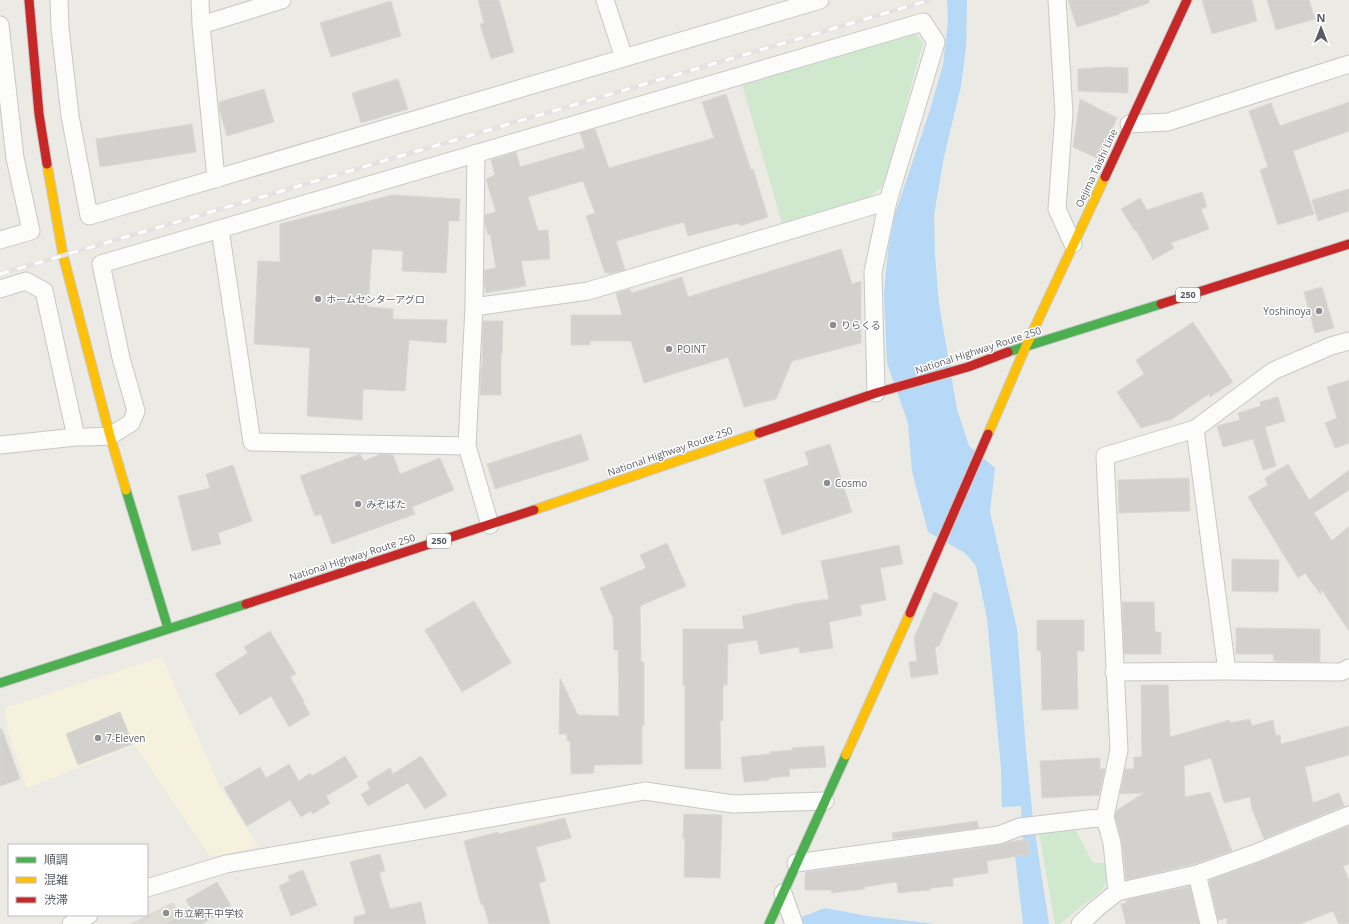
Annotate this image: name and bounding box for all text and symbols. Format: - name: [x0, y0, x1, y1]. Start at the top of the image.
- north arrow: [1301, 8, 1341, 48]
- text: N: [1317, 10, 1325, 25]
- street label: Oejima Taishi Line: [1072, 126, 1120, 209]
- road number: 250: [1176, 288, 1200, 302]
- place label: ホームセンターアグロ: [326, 292, 425, 306]
- marker: ホームセンターアグロ: [313, 294, 323, 304]
- place label: Yoshinoya: [1263, 304, 1311, 318]
- marker: Yoshinoya: [1314, 306, 1324, 316]
- place label: りらくる: [841, 318, 881, 332]
- marker: りらくる: [828, 320, 838, 330]
- street label: National Highway Route 250: [913, 323, 1043, 377]
- place label: POINT: [677, 342, 707, 356]
- marker: POINT: [664, 344, 674, 354]
- street label: National Highway Route 250: [605, 423, 735, 479]
- place label: Cosmo: [835, 476, 867, 490]
- marker: Cosmo: [822, 478, 832, 488]
- place label: みぞばた: [366, 497, 406, 511]
- marker: みぞばた: [353, 499, 363, 509]
- street label: National Highway Route 250: [287, 530, 417, 584]
- road number: 250: [427, 534, 451, 548]
- place label: 7-Eleven: [106, 731, 145, 745]
- marker: 7-Eleven: [93, 733, 103, 743]
- legend: [8, 844, 148, 916]
- text: 順調: [44, 851, 68, 868]
- text: 混雑: [44, 871, 68, 888]
- text: 渋滞: [44, 891, 68, 908]
- place label: 市立網干中学校: [174, 906, 244, 920]
- marker: 市立網干中学校: [161, 908, 171, 918]

